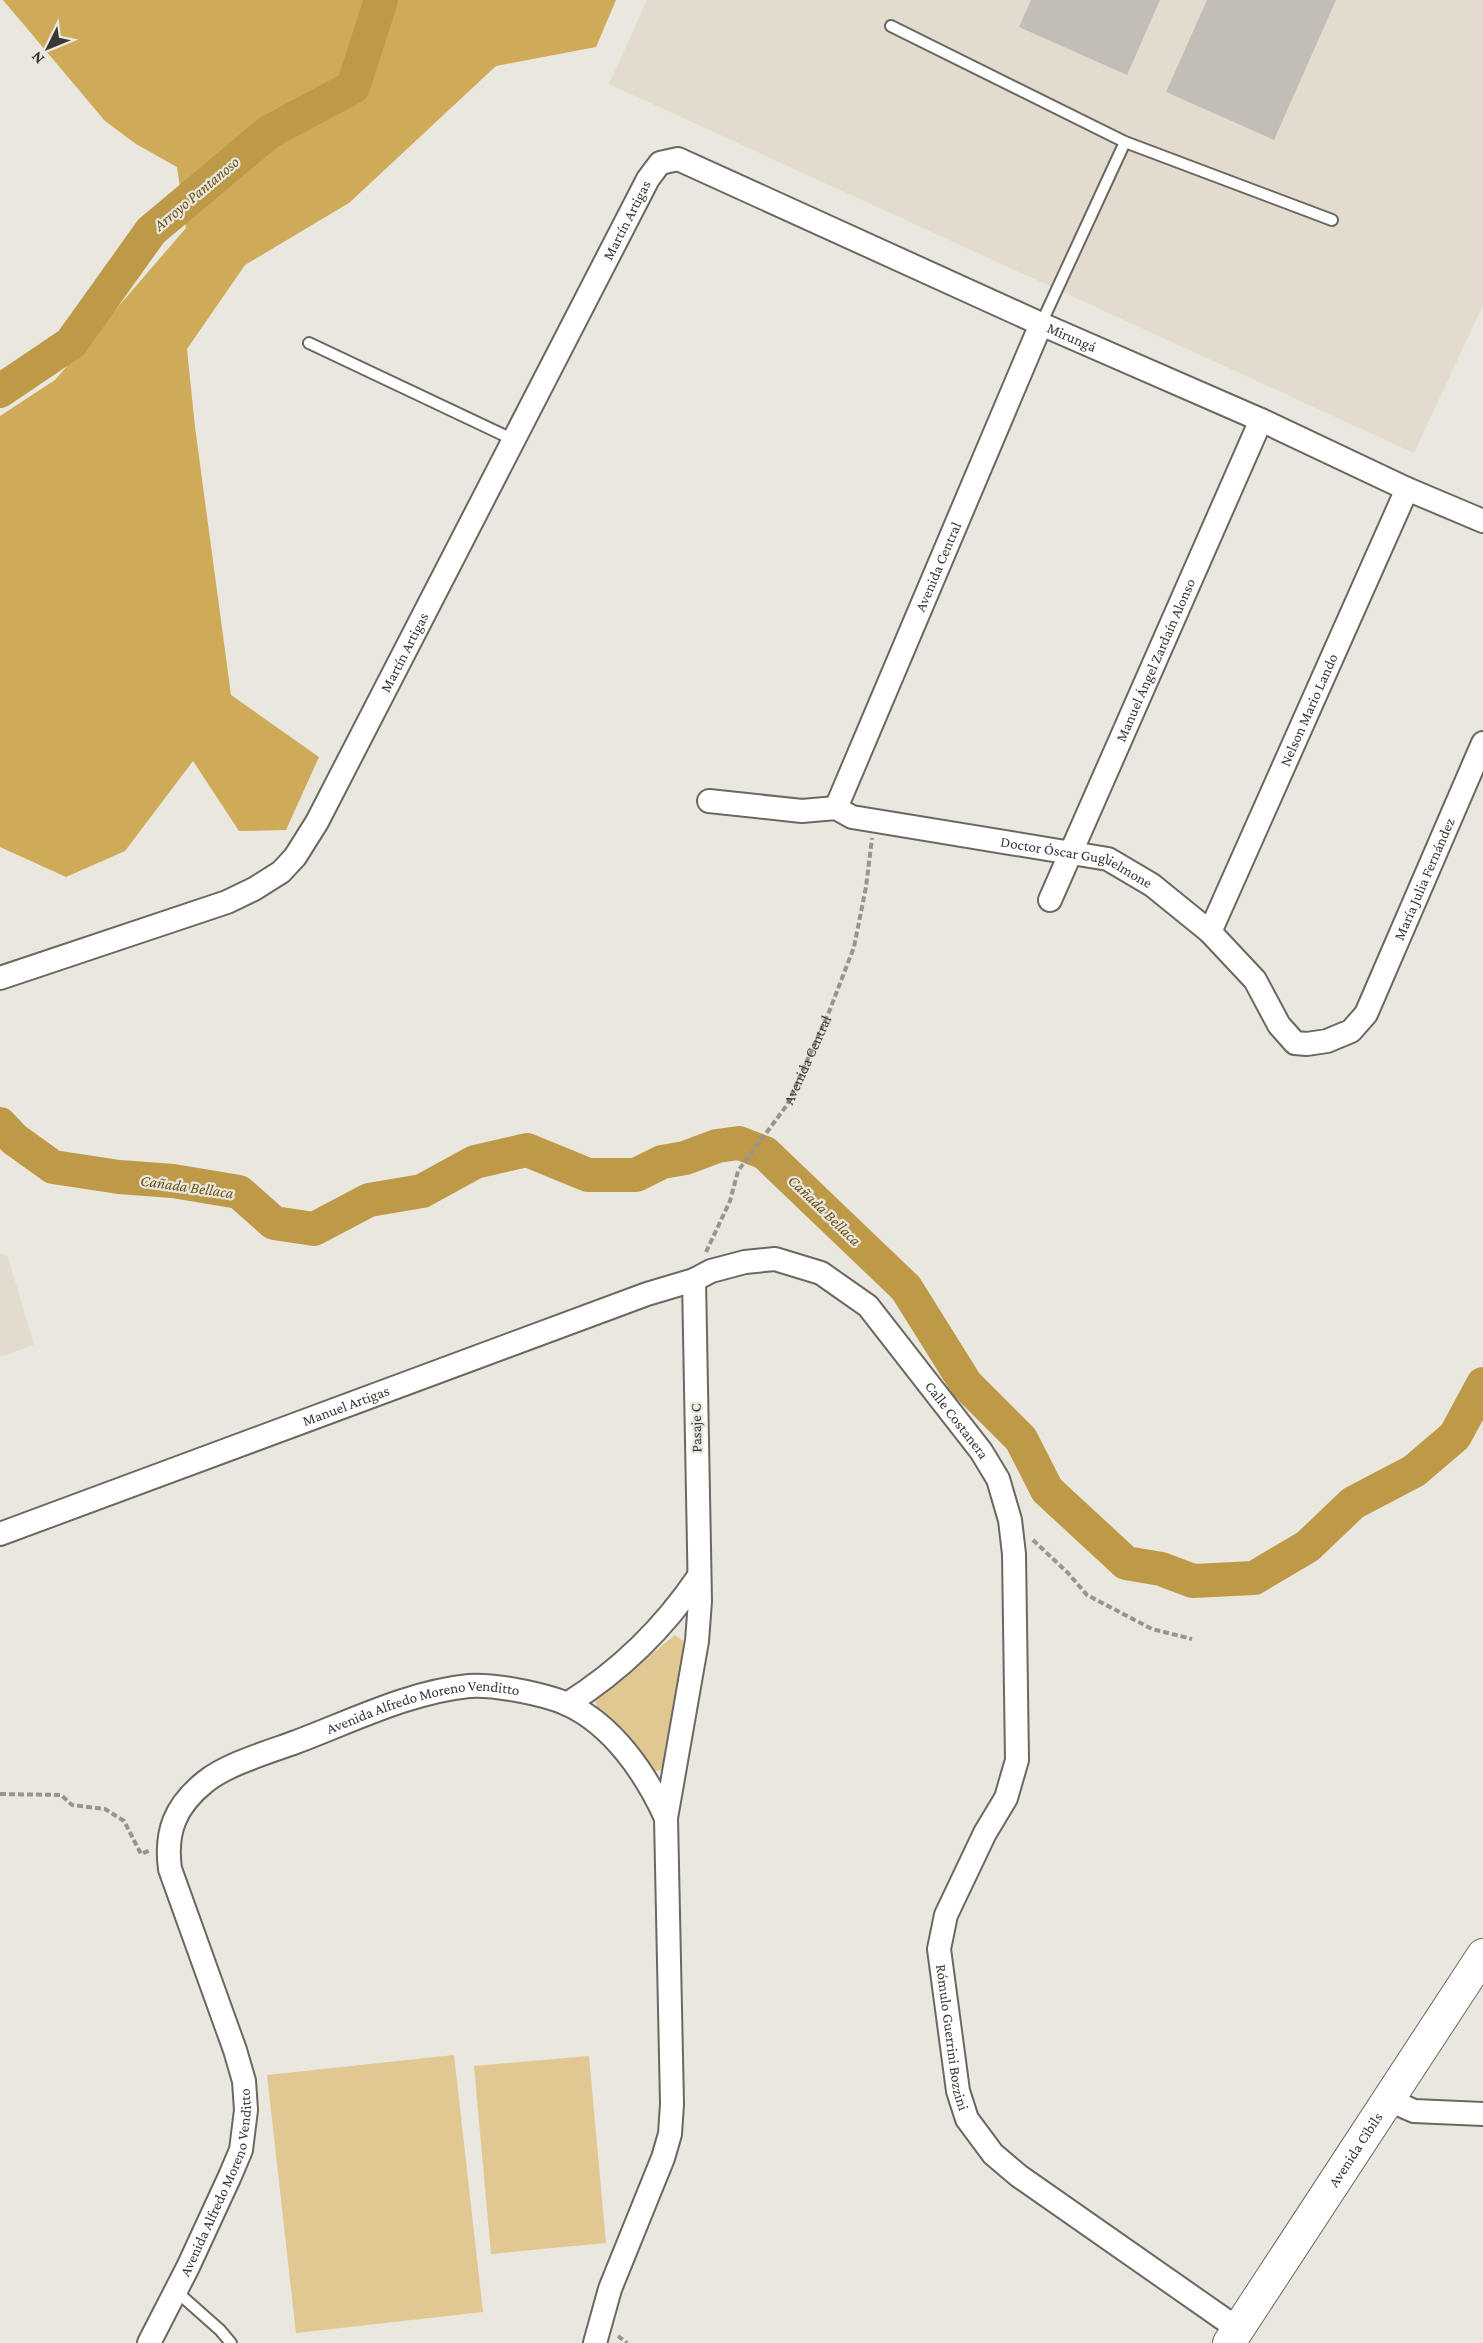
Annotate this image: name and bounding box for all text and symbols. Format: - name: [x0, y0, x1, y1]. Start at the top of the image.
- north arrow: [18, 18, 78, 78]
- text: N: [27, 48, 47, 68]
- water label: Arroyo Pantanoso: [150, 153, 243, 235]
- street label: Martín Artigas: [600, 178, 654, 263]
- street label: Mirungá: [1045, 320, 1099, 355]
- street label: Avenida Central: [912, 520, 964, 614]
- street label: Manuel Ángel Zardaín Alonso: [1113, 576, 1198, 744]
- street label: Martín Artigas: [377, 610, 432, 695]
- street label: Nelson Mario Lando: [1277, 651, 1341, 769]
- street label: María Julia Fernández: [1391, 816, 1458, 943]
- street label: Doctor Óscar Guglielmone: [999, 833, 1155, 892]
- street label: Avenida Central: [780, 1013, 834, 1107]
- water label: Cañada Bellaca: [139, 1172, 235, 1202]
- water label: Cañada Bellaca: [785, 1172, 865, 1249]
- street label: Calle Costanera: [922, 1378, 992, 1462]
- street label: Manuel Artigas: [300, 1382, 392, 1429]
- street label: Pasaje C: [688, 1403, 705, 1453]
- street label: Avenida Alfredo Moreno Venditto: [324, 1678, 521, 1737]
- street label: Rómulo Guerrini Bozzini: [933, 1963, 972, 2112]
- street label: Avenida Alfredo Moreno Venditto: [177, 2088, 254, 2279]
- street label: Avenida Cibils: [1325, 2109, 1386, 2190]

